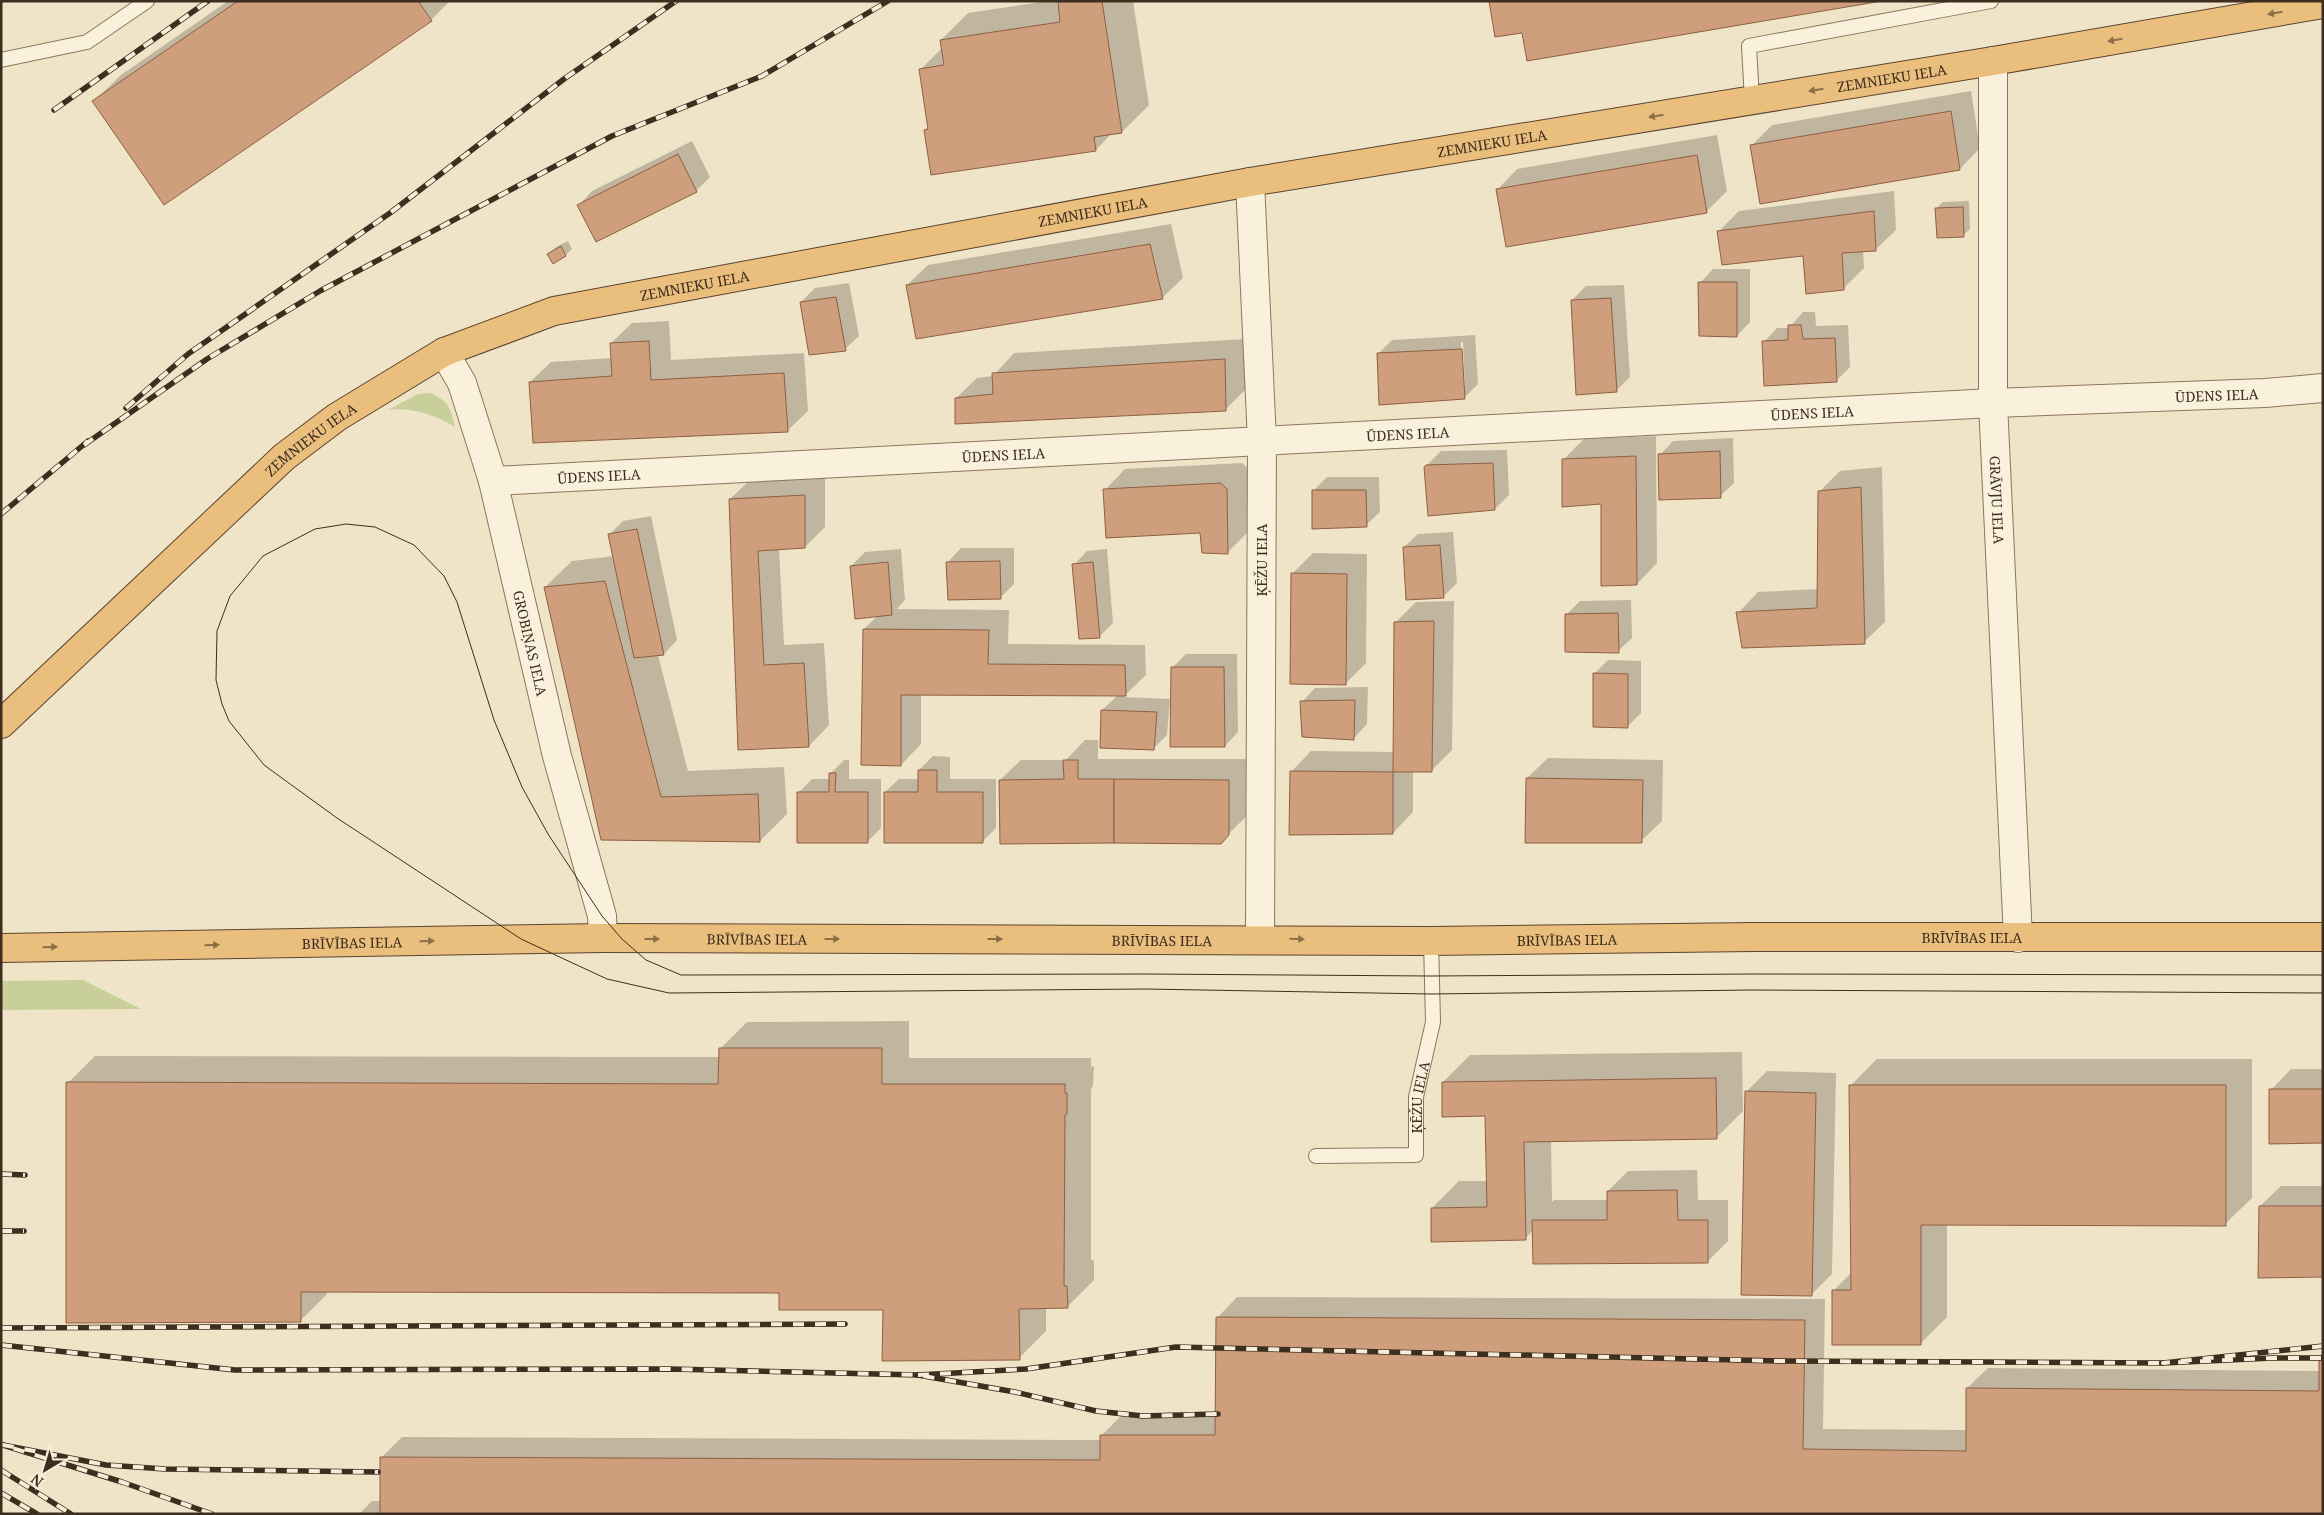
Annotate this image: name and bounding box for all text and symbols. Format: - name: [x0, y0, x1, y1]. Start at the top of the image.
- one-way arrow: [2266, 9, 2282, 17]
- one-way arrow: [2106, 37, 2122, 45]
- street label: ZEMNIEKU IELA: [1835, 59, 1948, 96]
- one-way arrow: [1808, 86, 1824, 94]
- one-way arrow: [1647, 112, 1663, 120]
- street label: ZEMNIEKU IELA: [1436, 124, 1548, 161]
- street label: ZEMNIEKU IELA: [1037, 192, 1149, 231]
- street label: ZEMNIEKU IELA: [638, 265, 751, 304]
- street label: ŪDENS IELA: [2175, 384, 2259, 406]
- street label: ZEMNIEKU IELA: [260, 398, 360, 480]
- street label: ŪDENS IELA: [1770, 401, 1854, 424]
- street label: ŪDENS IELA: [1366, 422, 1450, 445]
- street label: ŪDENS IELA: [961, 443, 1046, 466]
- street label: GRĀVJU IELA: [1986, 455, 2009, 545]
- street label: ŪDENS IELA: [557, 464, 641, 487]
- street label: ĶĒŽU IELA: [1252, 523, 1271, 596]
- street label: GROBIŅAS IELA: [509, 588, 552, 698]
- street label: BRĪVĪBAS IELA: [1922, 928, 2022, 947]
- street label: BRĪVĪBAS IELA: [707, 929, 807, 948]
- street label: BRĪVĪBAS IELA: [1516, 929, 1617, 949]
- street label: BRĪVĪBAS IELA: [1112, 930, 1212, 950]
- street label: BRĪVĪBAS IELA: [302, 932, 403, 953]
- one-way arrow: [644, 935, 660, 943]
- one-way arrow: [824, 935, 840, 943]
- one-way arrow: [987, 935, 1003, 943]
- one-way arrow: [1289, 935, 1305, 943]
- one-way arrow: [420, 937, 436, 945]
- one-way arrow: [205, 940, 221, 948]
- one-way arrow: [42, 943, 58, 951]
- street label: ĶĒŽU IELA: [1407, 1059, 1433, 1134]
- north arrow: [20, 1445, 70, 1495]
- text: N: [26, 1470, 47, 1492]

